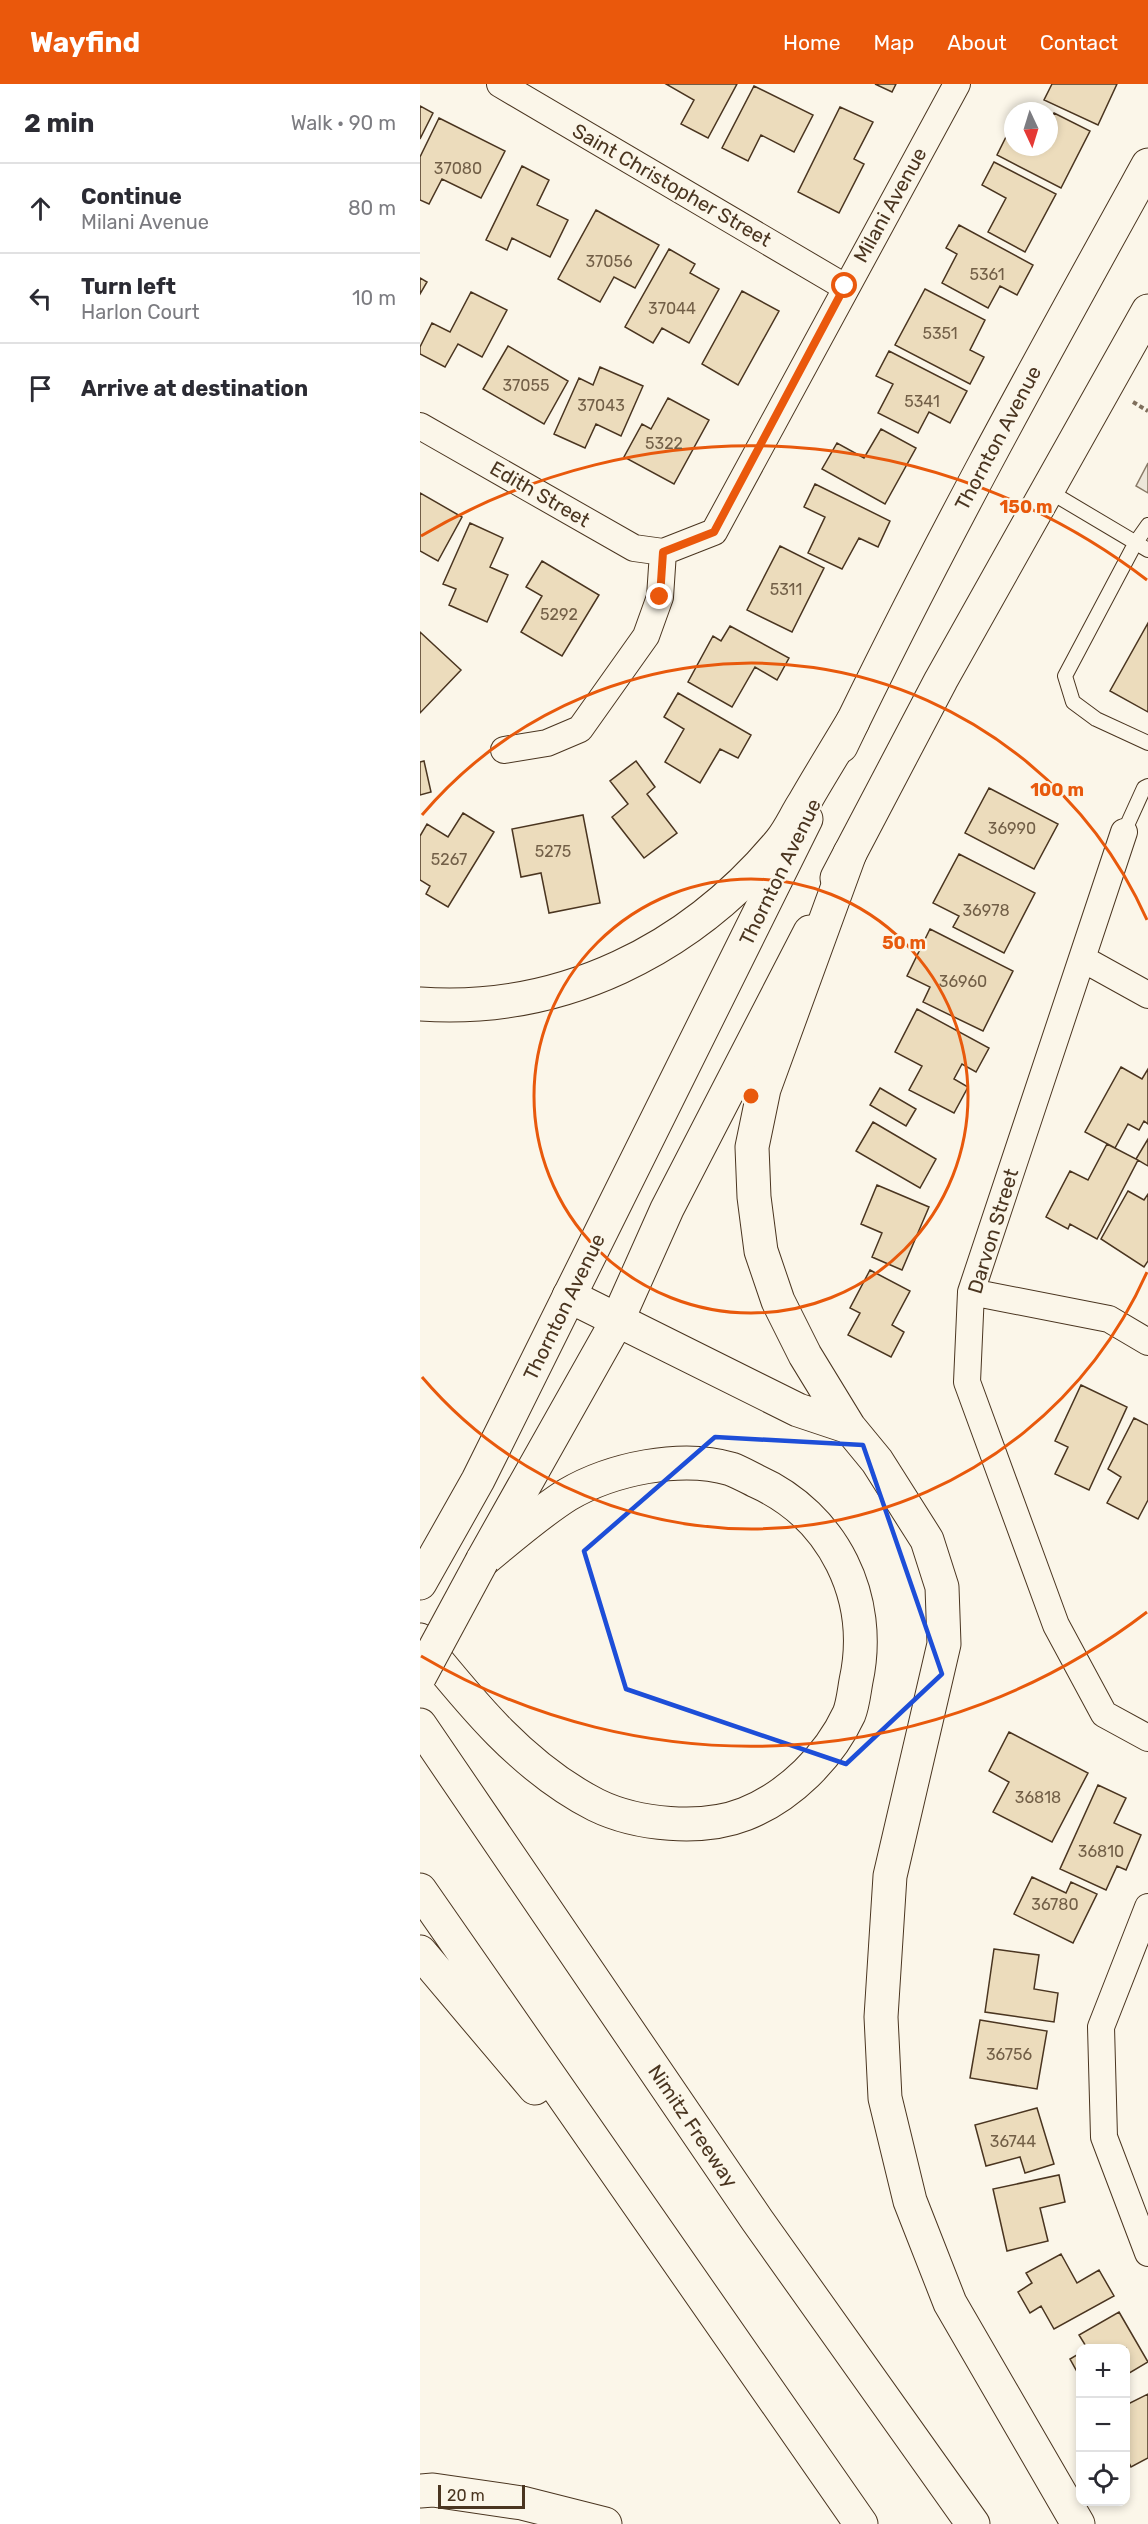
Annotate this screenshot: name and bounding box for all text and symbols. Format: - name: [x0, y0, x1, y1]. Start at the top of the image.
- text: Wayfind: [30, 26, 140, 59]
- text: Home: [783, 30, 840, 55]
- text: Map: [873, 30, 914, 55]
- text: About: [947, 30, 1007, 55]
- text: Contact: [1040, 30, 1118, 55]
- north arrow: [1004, 102, 1058, 156]
- text: 2 min: [24, 108, 94, 139]
- text: Walk · 90 m: [291, 111, 396, 135]
- street label: Saint Christopher Street: [568, 118, 776, 252]
- street label: Milani Avenue: [848, 143, 932, 267]
- house number: 37080: [434, 159, 482, 178]
- text: Continue: [81, 183, 182, 210]
- icon: ahead: [24, 192, 57, 225]
- text: 80 m: [348, 196, 396, 220]
- text: Milani Avenue: [81, 210, 209, 234]
- house number: 37056: [585, 252, 633, 271]
- house number: 5361: [969, 265, 1005, 284]
- route start: [831, 272, 857, 298]
- text: Turn left: [81, 273, 176, 300]
- icon: left: [24, 282, 57, 315]
- text: 10 m: [352, 286, 396, 310]
- house number: 37044: [648, 299, 696, 318]
- text: Harlon Court: [81, 300, 200, 324]
- house number: 5351: [922, 324, 958, 343]
- street label: Thornton Avenue: [950, 362, 1046, 514]
- icon: arrive: [24, 372, 57, 405]
- text: Arrive at destination: [81, 375, 308, 402]
- house number: 37055: [503, 376, 550, 395]
- house number: 5341: [904, 392, 940, 411]
- house number: 37043: [577, 396, 625, 415]
- house number: 5322: [645, 434, 683, 453]
- street label: Edith Street: [486, 456, 594, 532]
- text: 150 m: [999, 496, 1053, 518]
- house number: 5311: [770, 580, 802, 599]
- route end: [646, 583, 672, 609]
- house number: 5292: [540, 605, 578, 624]
- text: 100 m: [1030, 779, 1084, 801]
- street label: Thornton Avenue: [734, 795, 826, 949]
- house number: 36990: [988, 819, 1036, 838]
- house number: 5275: [535, 842, 571, 861]
- house number: 5267: [431, 850, 467, 869]
- house number: 36978: [962, 901, 1010, 920]
- text: 50 m: [882, 932, 926, 954]
- house number: 36960: [939, 972, 987, 991]
- centre of rings: [741, 1086, 761, 1106]
- street label: Darvon Street: [963, 1165, 1023, 1296]
- street label: Thornton Avenue: [518, 1230, 610, 1384]
- house number: 36818: [1015, 1788, 1061, 1807]
- house number: 36810: [1078, 1842, 1124, 1861]
- house number: 36780: [1031, 1895, 1079, 1914]
- house number: 36756: [986, 2045, 1032, 2064]
- street label: Nimitz Freeway: [643, 2060, 743, 2192]
- house number: 36744: [990, 2132, 1036, 2151]
- map controls: [1076, 2344, 1130, 2506]
- button: +: [1076, 2344, 1130, 2398]
- button: −: [1076, 2398, 1130, 2452]
- button: locate: [1076, 2452, 1130, 2506]
- scale bar: [438, 2482, 525, 2510]
- text: 20 m: [447, 2486, 485, 2505]

